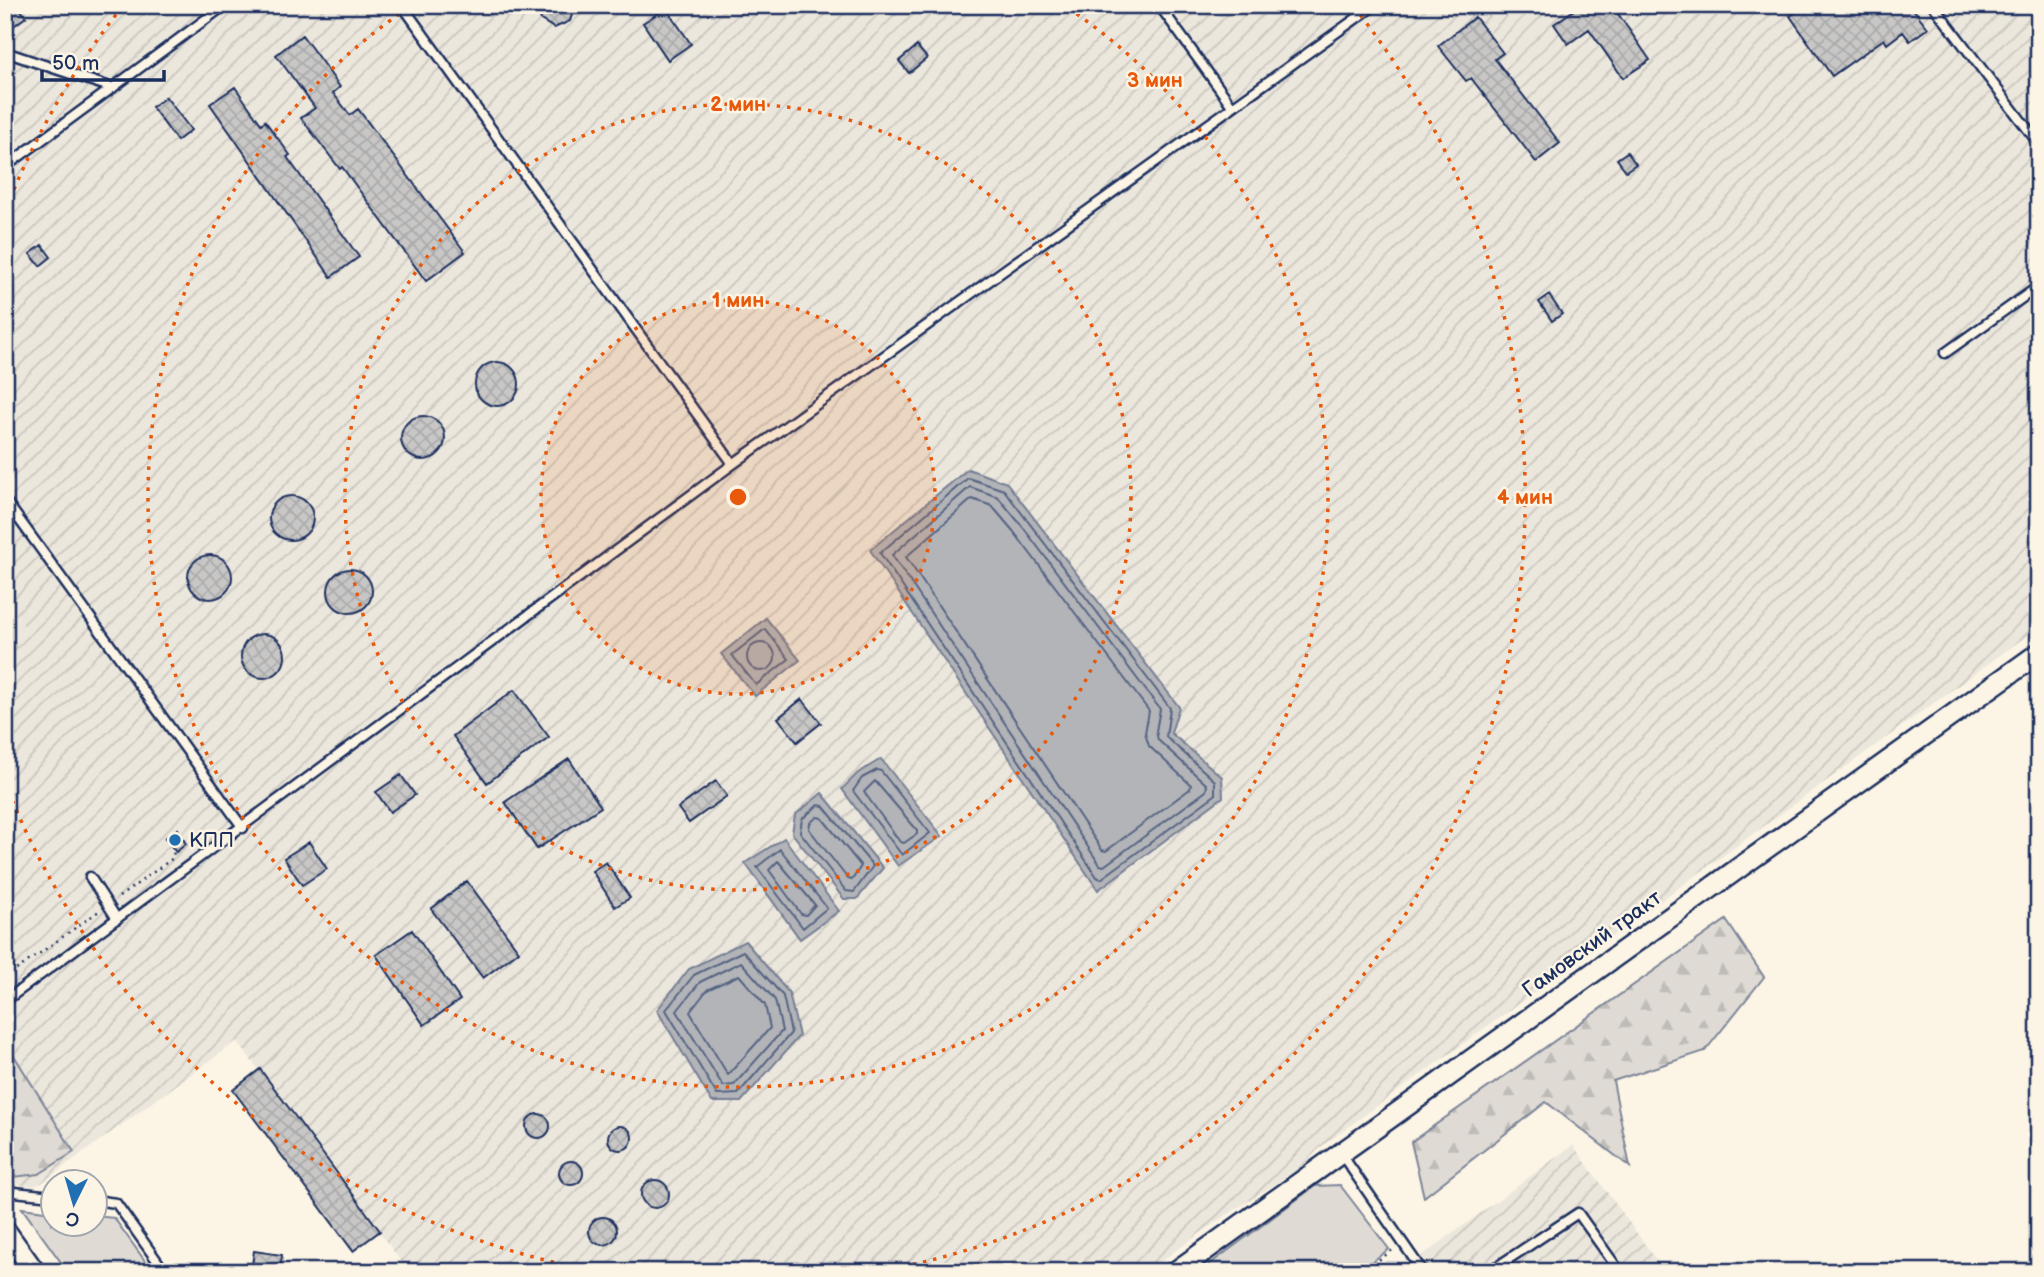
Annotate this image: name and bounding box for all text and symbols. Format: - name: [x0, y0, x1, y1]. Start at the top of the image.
- scale bar: [42, 38, 164, 82]
- text: 50 m: [52, 51, 99, 76]
- text: 3 мин: [1127, 68, 1183, 93]
- text: 2 мин: [710, 92, 766, 117]
- text: 1 мин: [712, 288, 764, 313]
- centre of rings: [726, 485, 750, 509]
- text: 4 мин: [1497, 485, 1553, 510]
- place label: КПП: [189, 828, 234, 853]
- marker: КПП: [167, 832, 183, 848]
- street label: Гамовский тракт: [1518, 885, 1667, 1003]
- north arrow: [38, 1168, 108, 1238]
- text: С: [65, 1206, 80, 1230]

